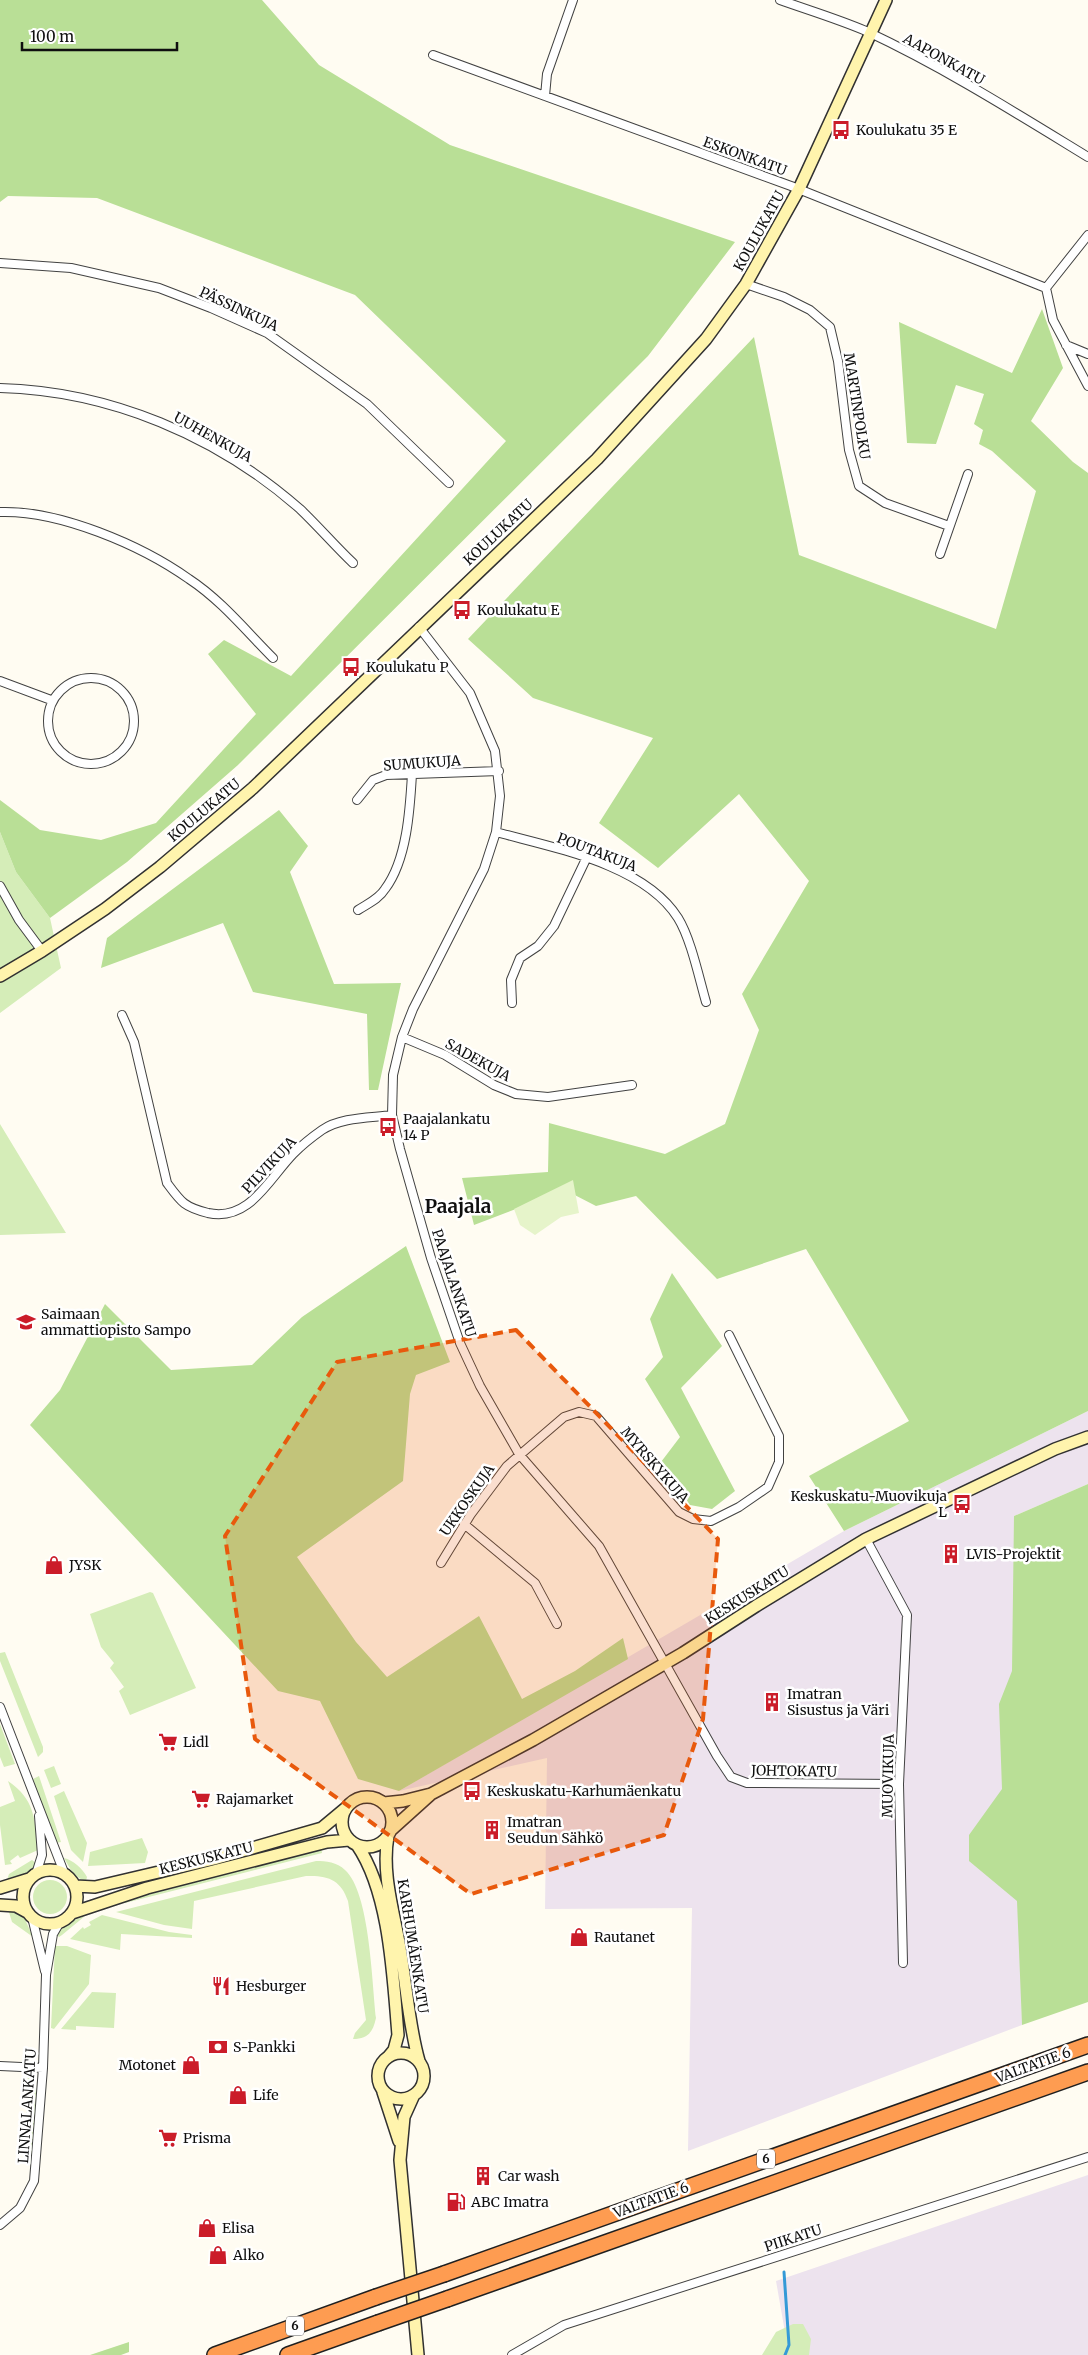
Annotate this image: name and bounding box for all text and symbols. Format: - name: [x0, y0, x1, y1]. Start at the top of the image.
- scale bar: [22, 20, 178, 52]
- text: 100 m: [30, 27, 74, 46]
- street label: AAPONKATU: [899, 29, 988, 89]
- bus stop icon: Koulukatu 35 E: [830, 119, 852, 141]
- place label: Koulukatu 35 E: [856, 121, 957, 139]
- street label: ESKONKATU: [701, 133, 790, 180]
- street label: KOULUKATU: [730, 187, 789, 274]
- street label: PÄSSINKUJA: [197, 283, 282, 335]
- street label: MARTINPOLKU: [840, 351, 874, 461]
- street label: UUHENKUJA: [171, 408, 256, 466]
- street label: KOULUKATU: [459, 495, 537, 569]
- bus stop icon: Koulukatu E: [451, 599, 473, 621]
- place label: Koulukatu E: [477, 601, 559, 619]
- bus stop icon: Koulukatu P: [340, 656, 362, 678]
- place label: Koulukatu P: [366, 658, 448, 676]
- street label: SUMUKUJA: [383, 751, 462, 775]
- street label: KOULUKATU: [164, 774, 244, 845]
- street label: POUTAKUJA: [555, 829, 640, 875]
- street label: SADEKUJA: [442, 1035, 514, 1085]
- place label: Paajalankatu 14 P: [403, 1110, 490, 1144]
- bus stop icon: Paajalankatu 14 P: [377, 1116, 399, 1138]
- street label: PILVIKUJA: [238, 1133, 300, 1197]
- district label: Paajala: [425, 1194, 492, 1218]
- street label: PAAJALANKATU: [428, 1227, 480, 1340]
- place label: Saimaan ammattiopisto Sampo: [41, 1305, 191, 1339]
- school or university icon: Saimaan ammattiopisto Sampo: [15, 1311, 37, 1333]
- street label: MYRSKYKUJA: [617, 1423, 693, 1507]
- street label: UKKOSKUJA: [436, 1461, 498, 1539]
- place label: Keskuskatu-Muovikuja L: [790, 1487, 947, 1521]
- bus stop icon: Keskuskatu-Muovikuja L: [951, 1493, 973, 1515]
- building icon: LVIS-Projektit: [940, 1543, 962, 1565]
- place label: LVIS-Projektit: [966, 1545, 1062, 1563]
- shop icon: JYSK: [43, 1554, 65, 1576]
- place label: JYSK: [68, 1556, 102, 1574]
- street label: KESKUSKATU: [702, 1562, 793, 1628]
- place label: Imatran Sisustus ja Väri: [787, 1685, 890, 1719]
- building icon: Imatran Sisustus ja Väri: [761, 1691, 783, 1713]
- supermarket icon: Lidl: [157, 1731, 179, 1753]
- place label: Lidl: [183, 1733, 210, 1751]
- street label: MUOVIKUJA: [878, 1734, 898, 1818]
- street label: JOHTOKATU: [750, 1761, 838, 1781]
- bus stop icon: Keskuskatu-Karhumäenkatu: [461, 1780, 483, 1802]
- place label: Keskuskatu-Karhumäenkatu: [487, 1782, 682, 1800]
- supermarket icon: Rajamarket: [190, 1788, 212, 1810]
- place label: Rajamarket: [216, 1790, 294, 1808]
- place label: Imatran Seudun Sähkö: [507, 1813, 603, 1847]
- building icon: Imatran Seudun Sähkö: [481, 1819, 503, 1841]
- street label: KESKUSKATU: [157, 1838, 255, 1878]
- street label: KARHUMÄENKATU: [393, 1877, 433, 2015]
- shop icon: Rautanet: [568, 1926, 590, 1948]
- place label: Rautanet: [594, 1928, 655, 1946]
- restaurant icon: Hesburger: [210, 1975, 232, 1997]
- place label: Hesburger: [236, 1977, 306, 1995]
- bank icon: S-Pankki: [207, 2036, 229, 2058]
- place label: S-Pankki: [233, 2038, 296, 2056]
- street label: VALTATIE 6: [992, 2043, 1073, 2087]
- street label: LINNALANKATU: [14, 2047, 40, 2164]
- shop icon: Motonet: [180, 2054, 202, 2076]
- place label: Motonet: [119, 2056, 177, 2074]
- shop icon: Life: [227, 2084, 249, 2106]
- place label: Life: [253, 2086, 279, 2104]
- supermarket icon: Prisma: [157, 2127, 179, 2149]
- place label: Prisma: [183, 2129, 232, 2147]
- road number: 6: [757, 2150, 775, 2168]
- building icon: Car wash: [472, 2165, 494, 2187]
- place label: Car wash: [498, 2167, 560, 2185]
- street label: VALTATIE 6: [610, 2178, 691, 2222]
- fuel station icon: ABC Imatra: [445, 2191, 467, 2213]
- place label: ABC Imatra: [470, 2193, 549, 2211]
- shop icon: Elisa: [196, 2217, 218, 2239]
- place label: Elisa: [222, 2219, 255, 2237]
- street label: PIIKATU: [762, 2220, 825, 2256]
- shop icon: Alko: [207, 2244, 229, 2266]
- place label: Alko: [232, 2246, 264, 2264]
- road number: 6: [286, 2316, 304, 2336]

